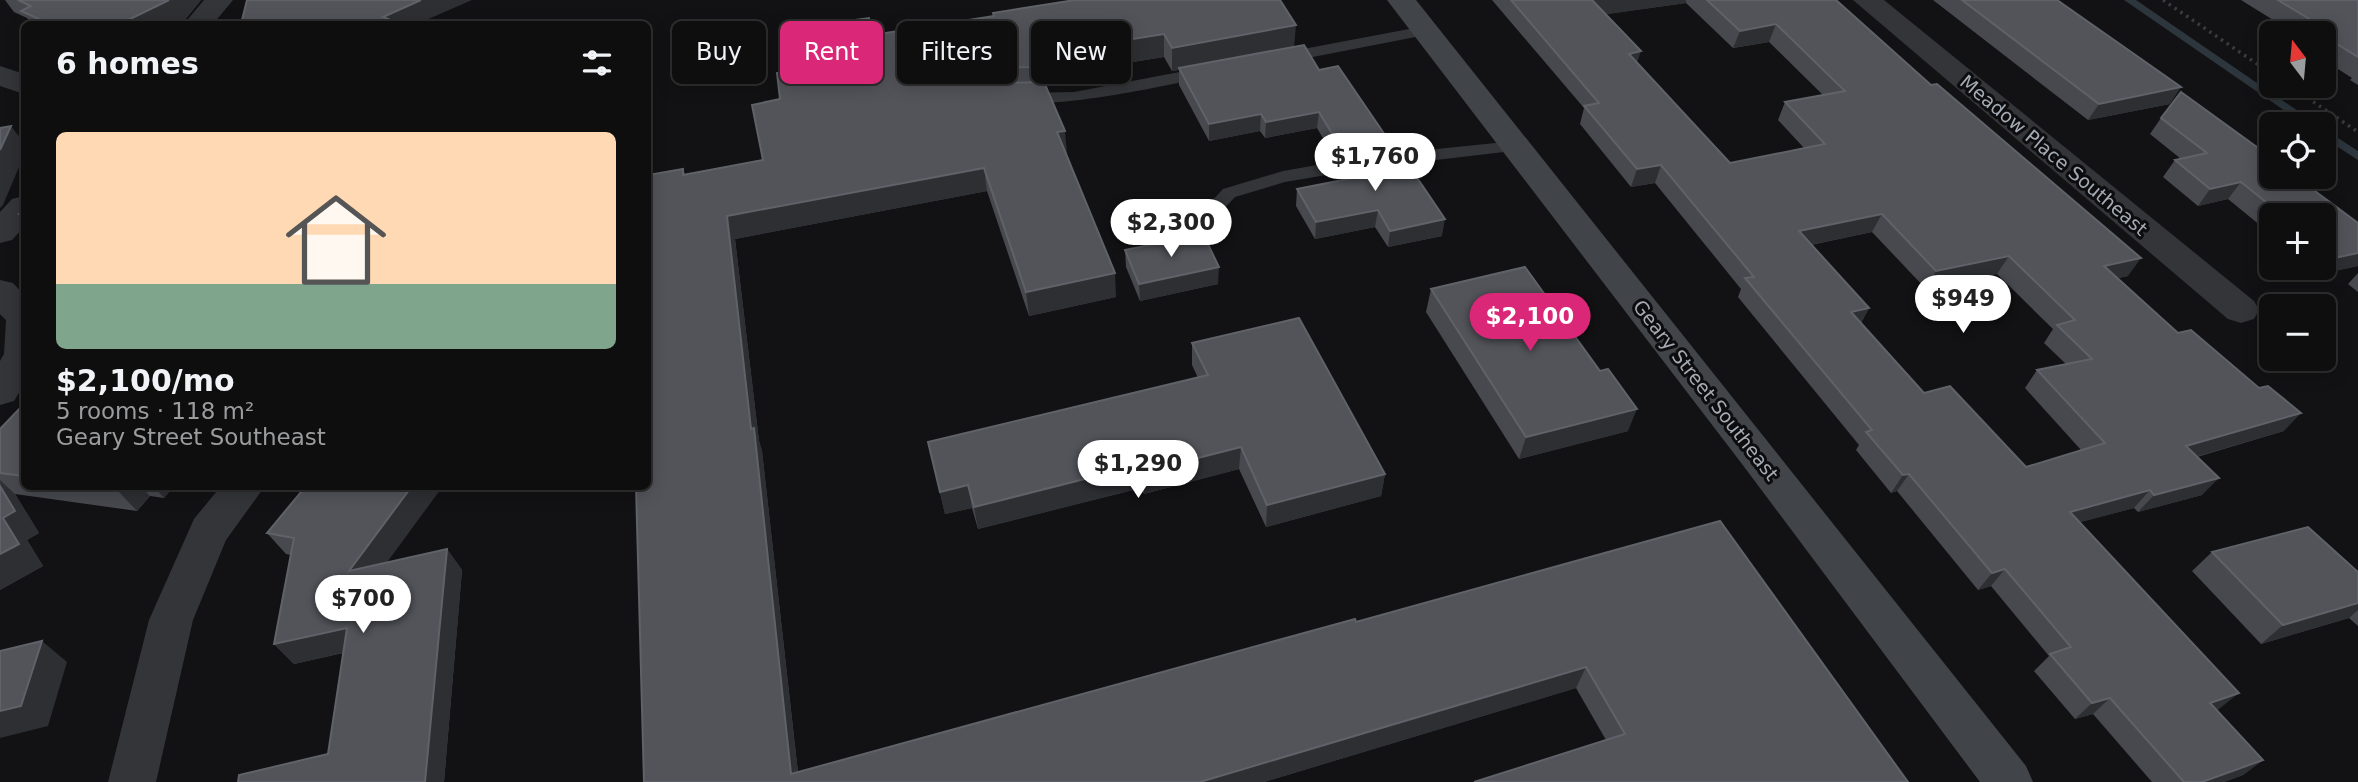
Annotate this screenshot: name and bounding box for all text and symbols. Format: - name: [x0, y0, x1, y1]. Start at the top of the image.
- chip: Buy: [672, 21, 766, 84]
- chip: Rent: [780, 21, 883, 84]
- chip: Filters: [897, 21, 1017, 84]
- chip: New: [1031, 21, 1131, 84]
- north arrow: [2259, 21, 2336, 98]
- map controls: [2259, 21, 2336, 371]
- icon: filters: [578, 44, 616, 82]
- text: 6 homes: [56, 46, 199, 81]
- street label: Meadow Place Southeast: [1956, 70, 2152, 240]
- button: locate: [2259, 112, 2336, 189]
- pin: $1,760: [1318, 134, 1432, 193]
- text: $1,760: [1331, 143, 1419, 169]
- icon: home: [273, 177, 399, 303]
- pin: $2,300: [1114, 200, 1228, 259]
- button: +: [2259, 203, 2336, 280]
- text: $2,300: [1127, 209, 1215, 235]
- pin: $949: [1922, 276, 2004, 335]
- text: $949: [1931, 285, 1995, 311]
- pin: $2,100: [1473, 294, 1587, 353]
- button: −: [2259, 294, 2336, 371]
- street label: Geary Street Southeast: [1629, 295, 1783, 485]
- text: $2,100: [1486, 303, 1574, 329]
- text: $2,100/mo: [56, 363, 235, 398]
- text: 5 rooms · 118 m²: [56, 398, 254, 424]
- text: Geary Street Southeast: [56, 424, 326, 450]
- pin: $1,290: [1081, 440, 1195, 500]
- text: $1,290: [1094, 450, 1182, 476]
- pin: $700: [322, 576, 404, 635]
- text: $700: [331, 585, 395, 611]

